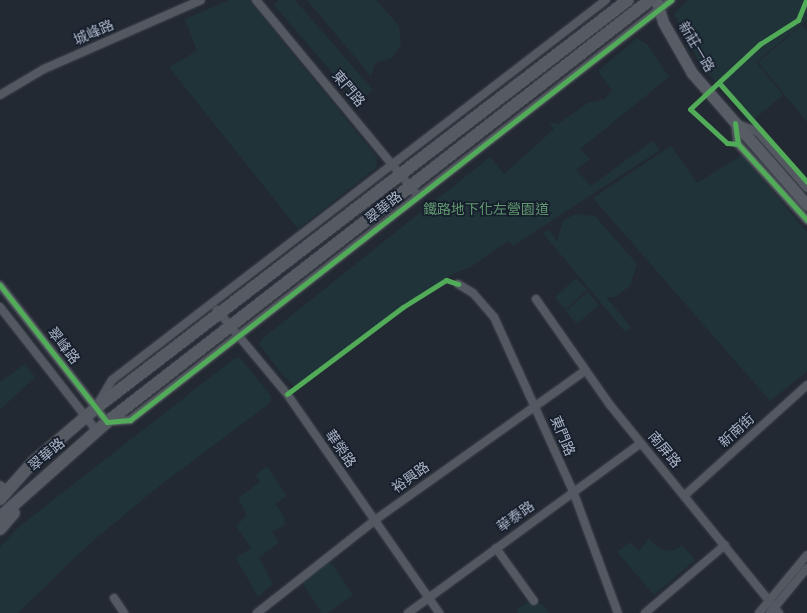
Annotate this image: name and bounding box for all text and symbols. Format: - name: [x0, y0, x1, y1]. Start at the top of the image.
- street label: 城峰路: [71, 17, 117, 49]
- street label: 新莊一路: [674, 19, 718, 75]
- street label: 東門路: [328, 68, 368, 110]
- street label: 翠華路: [362, 188, 406, 228]
- park label: 鐵路地下化左營園道: [423, 202, 549, 218]
- street label: 翠峰路: [43, 324, 83, 368]
- street label: 新南街: [716, 411, 758, 451]
- street label: 東門路: [546, 413, 578, 459]
- street label: 華榮路: [321, 427, 359, 471]
- street label: 南屏路: [644, 429, 684, 471]
- street label: 翠華路: [26, 435, 68, 475]
- street label: 裕興路: [389, 459, 433, 497]
- street label: 華泰路: [494, 498, 538, 536]

